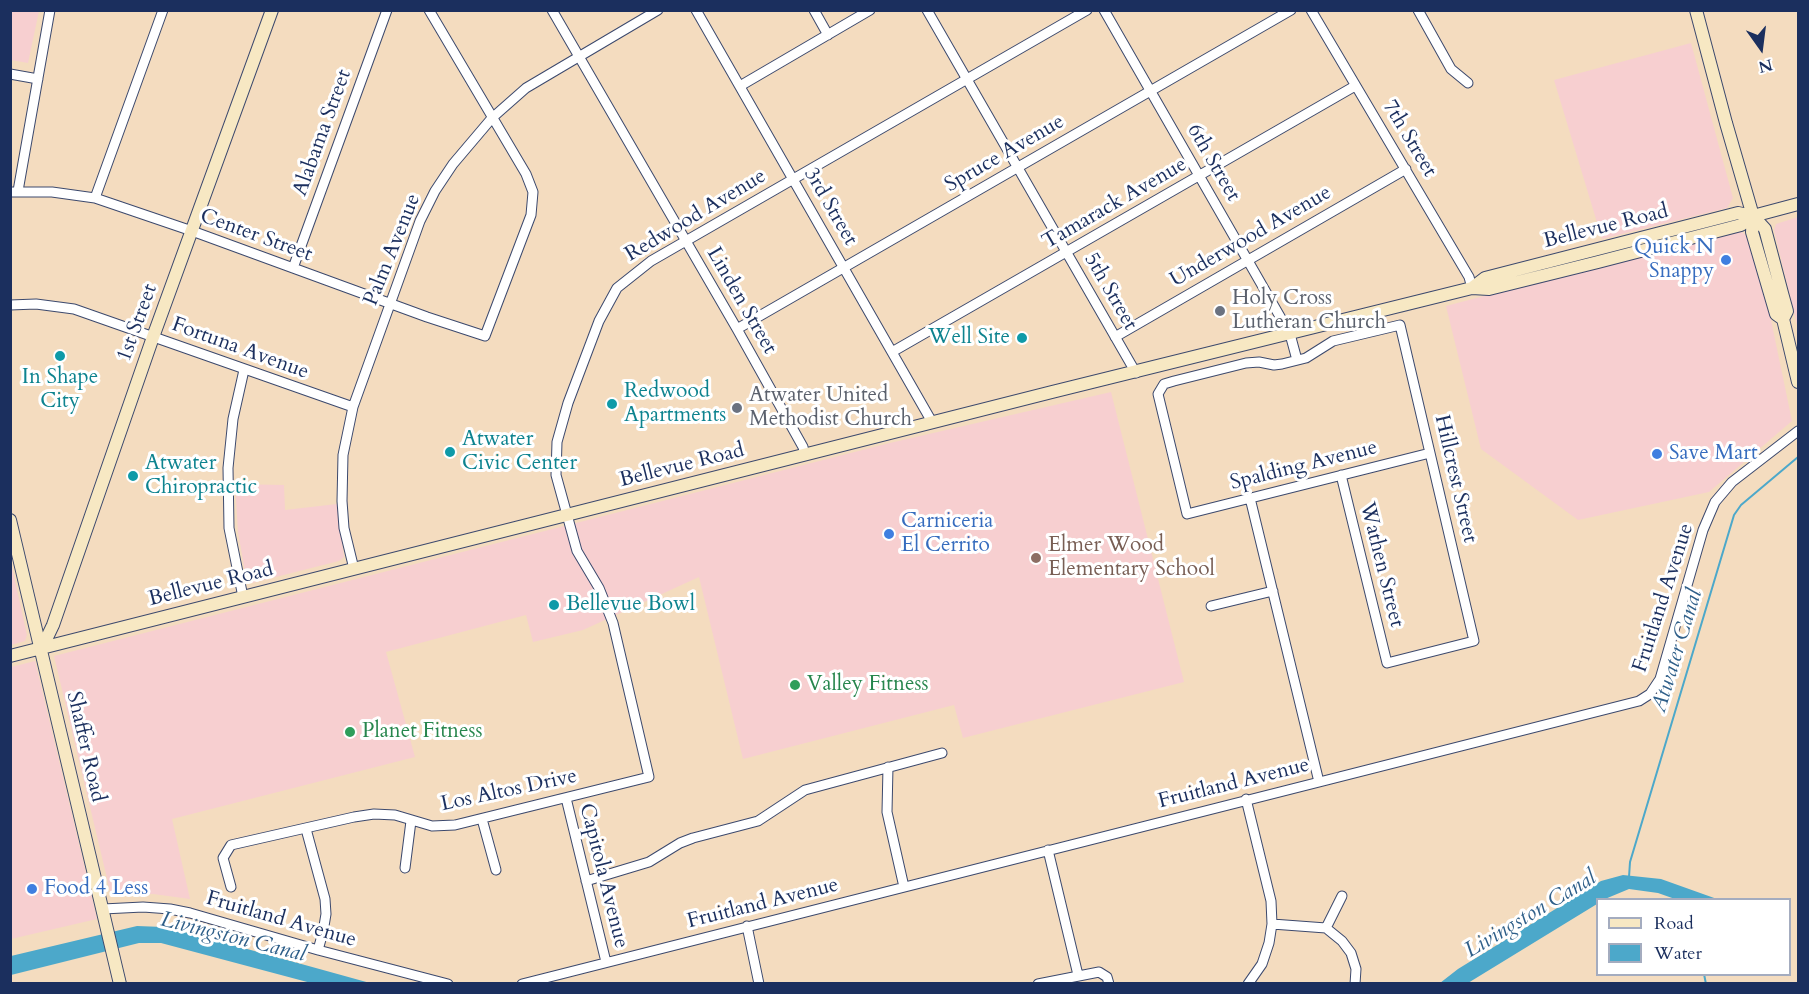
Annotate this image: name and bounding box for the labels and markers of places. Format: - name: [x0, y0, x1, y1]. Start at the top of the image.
- place label: Quick N Snappy: [1634, 235, 1714, 285]
- marker: Quick N Snappy: [1719, 253, 1733, 267]
- place label: Holy Cross Lutheran Church: [1232, 286, 1386, 336]
- marker: Holy Cross Lutheran Church: [1213, 304, 1227, 318]
- place label: Well Site: [928, 325, 1010, 351]
- marker: Well Site: [1015, 331, 1029, 345]
- marker: In Shape City: [53, 349, 67, 363]
- place label: In Shape City: [22, 365, 98, 415]
- place label: Redwood Apartments: [624, 379, 726, 429]
- place label: Atwater United Methodist Church: [749, 383, 912, 433]
- marker: Redwood Apartments: [605, 397, 619, 411]
- marker: Atwater United Methodist Church: [730, 401, 744, 415]
- place label: Atwater Civic Center: [462, 427, 577, 477]
- place label: Save Mart: [1669, 441, 1758, 467]
- marker: Atwater Civic Center: [443, 445, 457, 459]
- marker: Save Mart: [1650, 447, 1664, 461]
- place label: Atwater Chiropractic: [145, 451, 257, 501]
- marker: Atwater Chiropractic: [126, 469, 140, 483]
- place label: Carniceria El Cerrito: [901, 509, 993, 559]
- marker: Carniceria El Cerrito: [882, 527, 896, 541]
- place label: Elmer Wood Elementary School: [1048, 533, 1215, 583]
- marker: Elmer Wood Elementary School: [1029, 551, 1043, 565]
- place label: Bellevue Bowl: [566, 592, 695, 618]
- marker: Bellevue Bowl: [547, 598, 561, 612]
- place label: Valley Fitness: [807, 672, 928, 698]
- marker: Valley Fitness: [788, 678, 802, 692]
- place label: Planet Fitness: [362, 719, 483, 745]
- marker: Planet Fitness: [343, 725, 357, 739]
- place label: Food 4 Less: [44, 876, 148, 902]
- marker: Food 4 Less: [25, 882, 39, 896]

